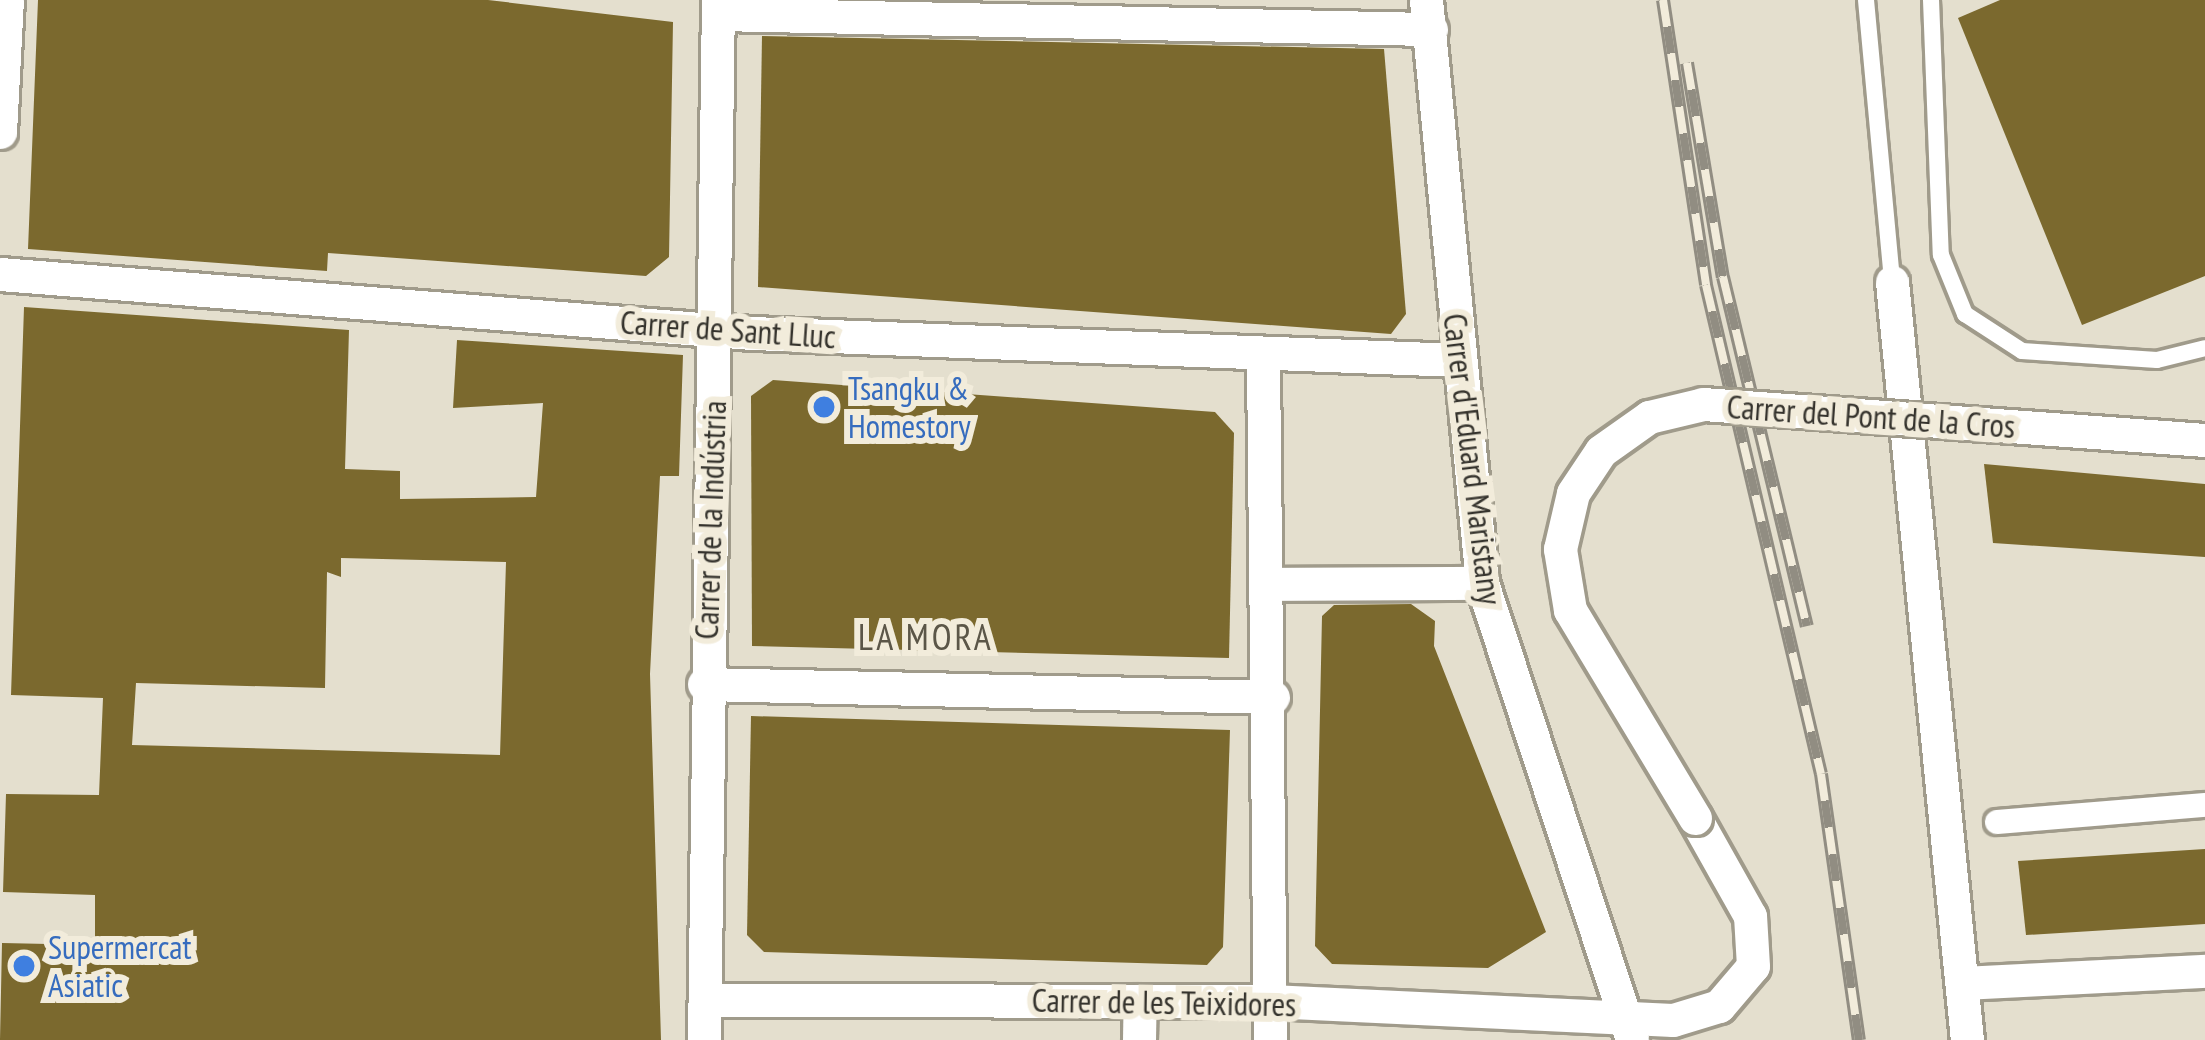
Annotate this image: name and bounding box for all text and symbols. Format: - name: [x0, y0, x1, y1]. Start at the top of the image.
- street label: Carrer de Sant Lluc: [619, 302, 837, 356]
- street label: Carrer d'Eduard Maristany: [1435, 311, 1511, 607]
- place label: Tsangku & Homestory: [848, 368, 971, 446]
- street label: Carrer del Pont de la Cros: [1726, 386, 2016, 446]
- marker: Tsangku & Homestory: [811, 394, 837, 420]
- street label: Carrer de la Indústria: [686, 400, 734, 640]
- district label: LA MORA: [858, 615, 994, 659]
- place label: Supermercat Asiatic: [48, 927, 192, 1005]
- marker: Supermercat Asiatic: [11, 953, 37, 979]
- street label: Carrer de les Teixidores: [1031, 980, 1297, 1024]

